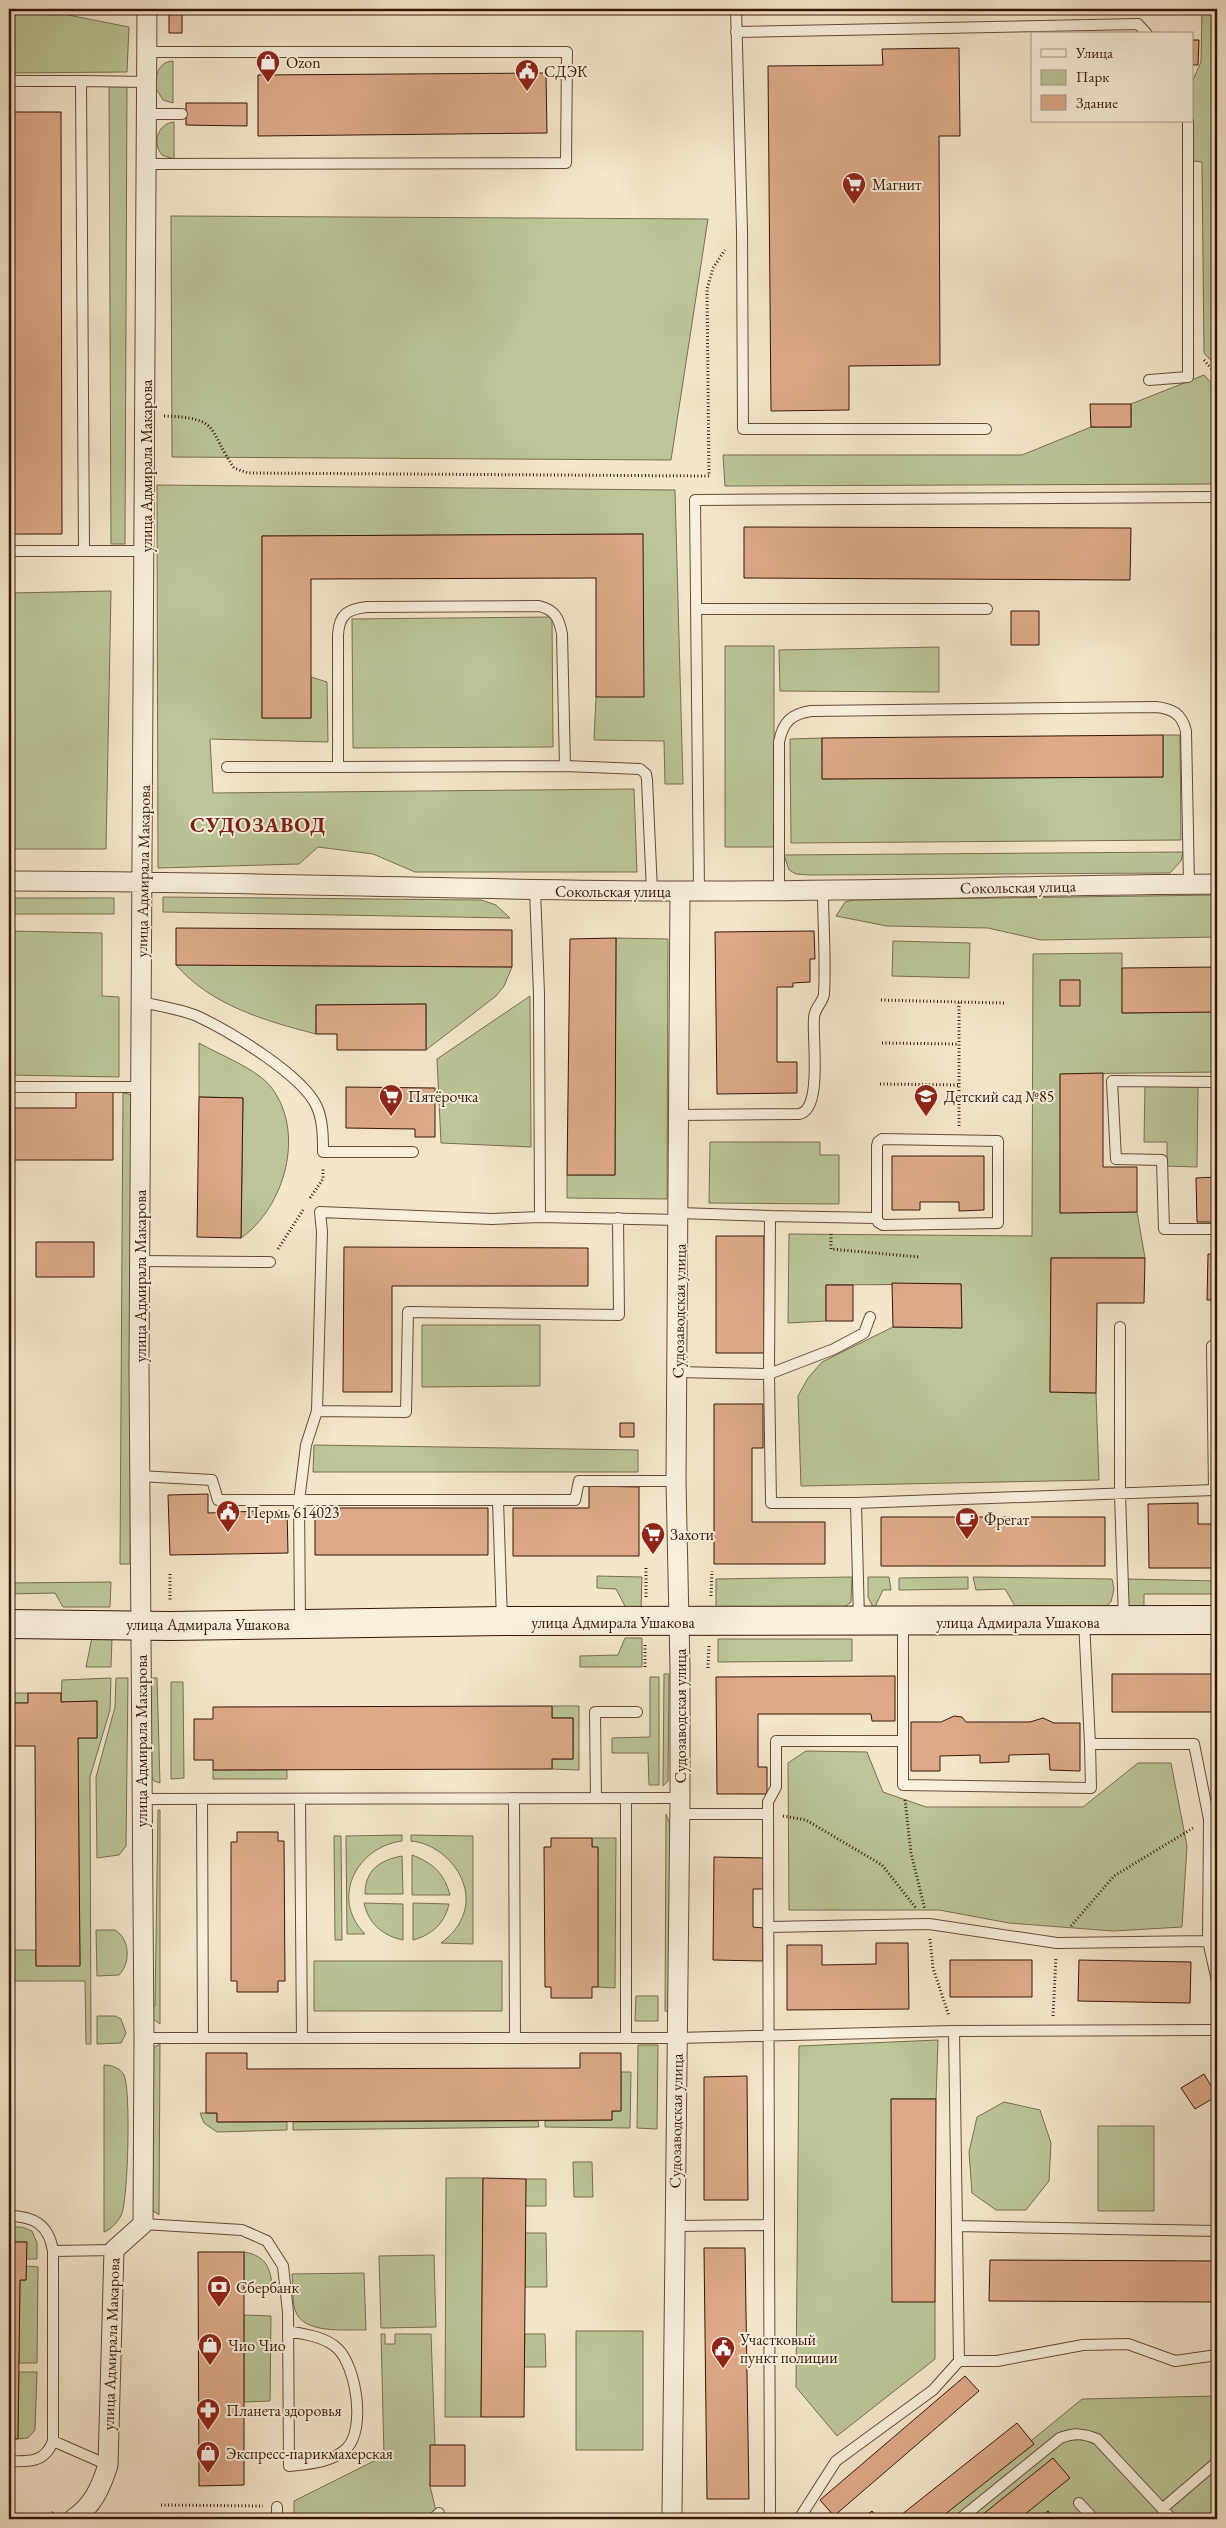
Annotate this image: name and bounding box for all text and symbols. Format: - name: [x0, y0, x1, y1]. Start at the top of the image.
- legend: [1031, 32, 1194, 122]
- text: Улица: [1075, 43, 1113, 62]
- shop icon: Ozon: [255, 49, 281, 83]
- place label: Ozon: [286, 52, 321, 73]
- public building icon: СДЭК: [514, 58, 540, 92]
- place label: СДЭК: [544, 61, 588, 82]
- text: Парк: [1076, 67, 1109, 86]
- text: Здание: [1076, 93, 1118, 112]
- supermarket icon: Магнит: [841, 171, 867, 205]
- place label: Магнит: [872, 174, 922, 195]
- street label: улица Адмирала Макарова: [136, 379, 157, 552]
- street label: улица Адмирала Макарова: [131, 784, 155, 958]
- district label: СУДОЗАВОД: [190, 811, 326, 838]
- street label: Сокольская улица: [960, 875, 1077, 899]
- street label: Сокольская улица: [555, 881, 672, 902]
- supermarket icon: Пятёрочка: [378, 1083, 404, 1117]
- school or university icon: Детский сад №85: [913, 1083, 939, 1117]
- place label: Пятёрочка: [408, 1086, 479, 1107]
- place label: Детский сад №85: [944, 1086, 1054, 1107]
- street label: улица Адмирала Макарова: [130, 1189, 151, 1362]
- street label: Судозаводская улица: [667, 1243, 691, 1379]
- public building icon: Пермь 614023: [215, 1499, 241, 1533]
- place label: Пермь 614023: [246, 1502, 340, 1523]
- cafe icon: Фрегат: [954, 1506, 980, 1540]
- place label: Фрегат: [984, 1509, 1030, 1530]
- supermarket icon: Захоти: [640, 1521, 666, 1555]
- place label: Захоти: [670, 1524, 715, 1545]
- street label: улица Адмирала Ушакова: [531, 1612, 695, 1633]
- street label: улица Адмирала Ушакова: [936, 1612, 1100, 1633]
- street label: улица Адмирала Ушакова: [126, 1614, 290, 1635]
- street label: Судозаводская улица: [670, 1648, 691, 1783]
- street label: улица Адмирала Макарова: [131, 1654, 152, 1827]
- street label: Судозаводская улица: [664, 2053, 688, 2189]
- street label: улица Адмирала Макарова: [97, 2257, 125, 2431]
- bank icon: Сбербанк: [206, 2274, 232, 2308]
- place label: Сбербанк: [236, 2277, 299, 2298]
- place label: Участковый пункт полиции: [739, 2329, 838, 2368]
- shop icon: Чио Чио: [197, 2332, 223, 2366]
- place label: Чио Чио: [228, 2335, 286, 2356]
- public building icon: Участковый пункт полиции: [710, 2335, 736, 2369]
- pharmacy icon: Планета здоровья: [195, 2397, 221, 2431]
- place label: Планета здоровья: [226, 2400, 342, 2421]
- shop icon: Экспресс-парикмахерская: [195, 2440, 221, 2474]
- place label: Экспресс-парикмахерская: [226, 2443, 393, 2464]

